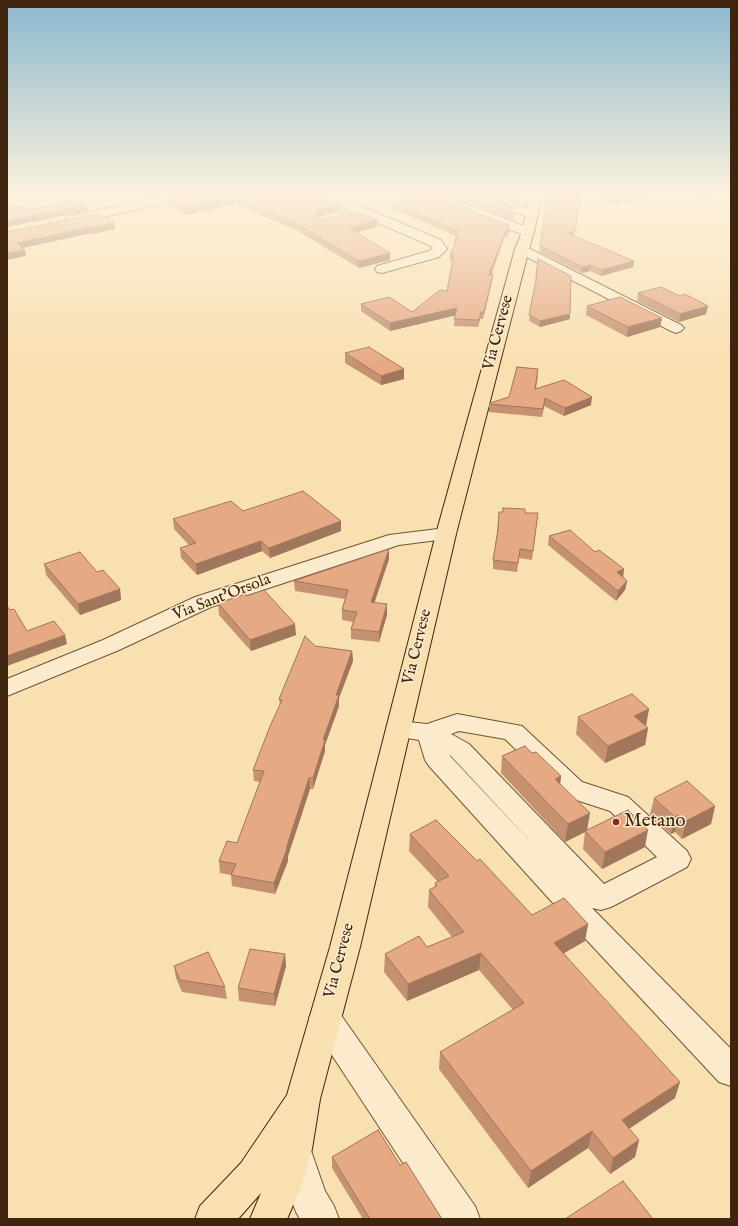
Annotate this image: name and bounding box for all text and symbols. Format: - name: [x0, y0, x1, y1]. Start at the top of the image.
- street label: Via Cervese: [480, 293, 518, 373]
- street label: Via Sant'Orsola: [170, 571, 274, 625]
- street label: Via Cervese: [399, 607, 437, 687]
- place label: Metano: [624, 811, 686, 833]
- marker: Metano: [611, 817, 621, 827]
- street label: Via Cervese: [321, 921, 359, 1001]

